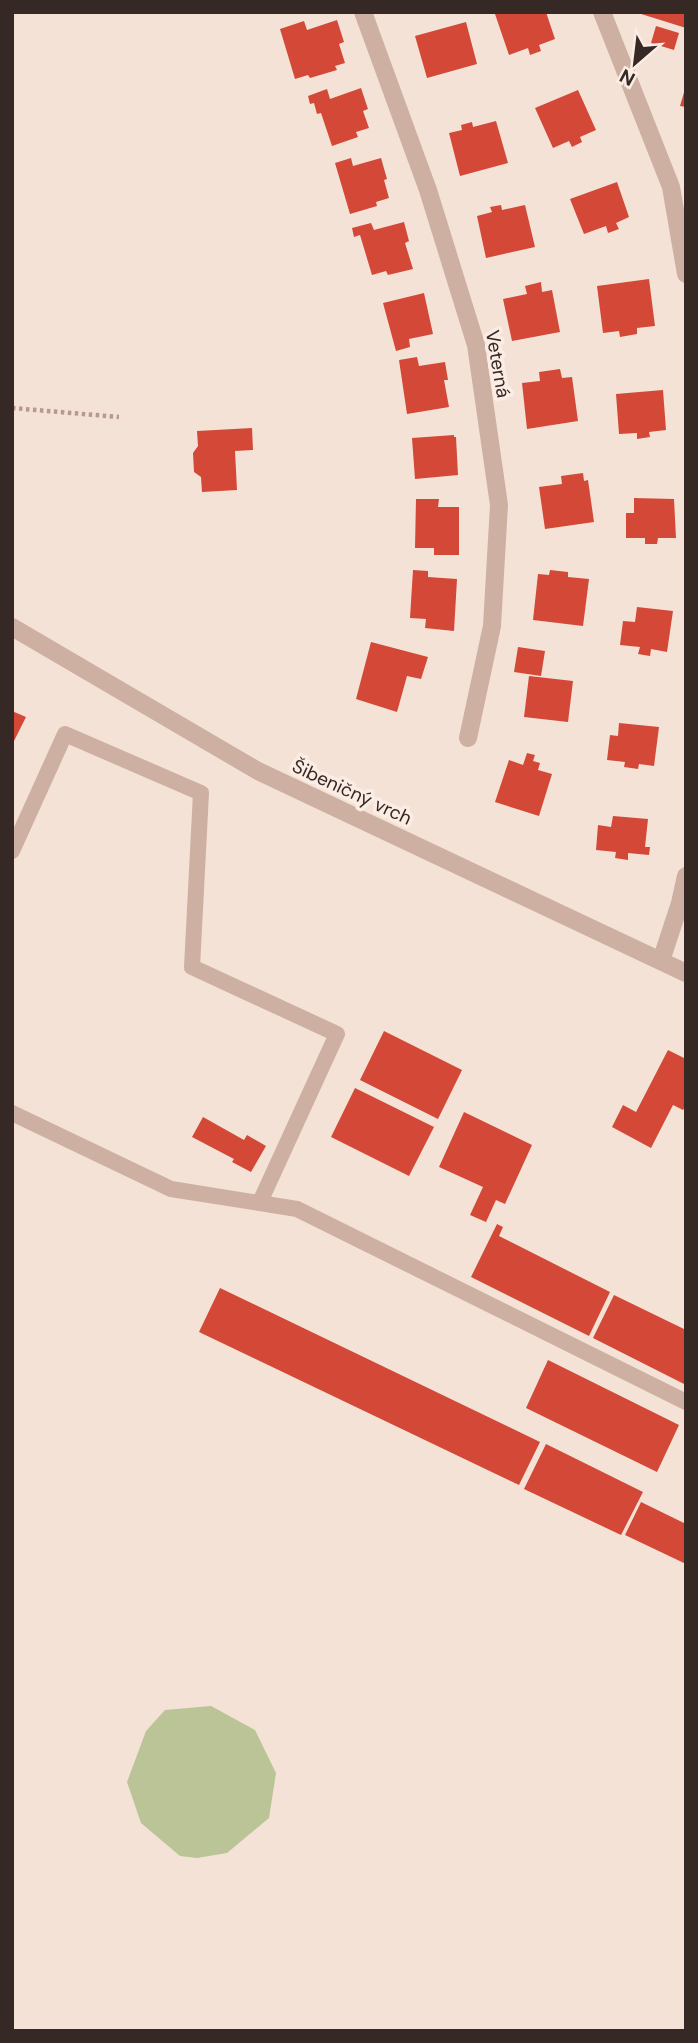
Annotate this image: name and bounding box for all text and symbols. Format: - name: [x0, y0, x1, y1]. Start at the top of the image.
- north arrow: [600, 28, 670, 98]
- text: N: [615, 63, 639, 92]
- street label: Veterná: [480, 328, 516, 400]
- street label: Šibeničný vrch: [288, 753, 416, 831]

